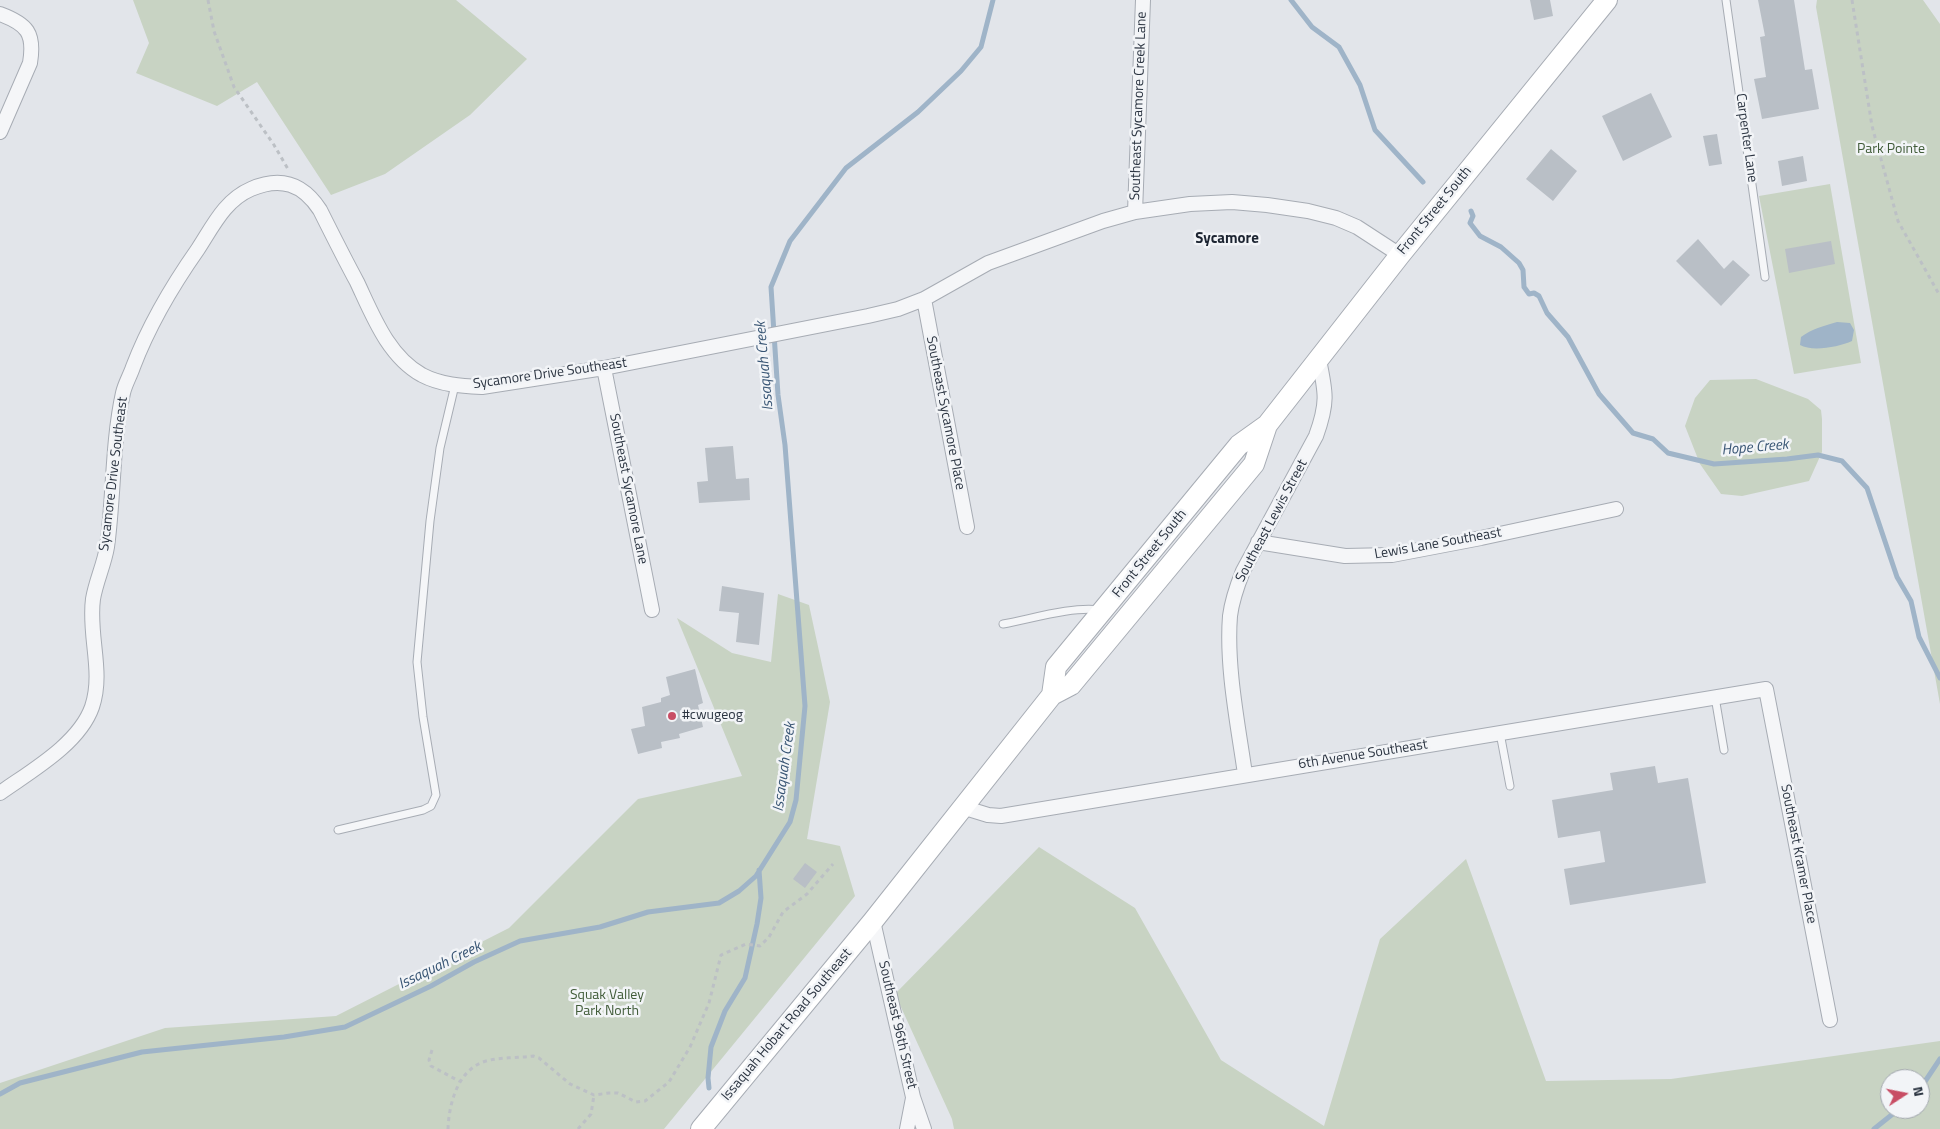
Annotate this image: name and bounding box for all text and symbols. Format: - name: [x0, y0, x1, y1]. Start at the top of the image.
- street label: Southeast Sycamore Creek Lane: [1127, 11, 1151, 201]
- street label: Carpenter Lane: [1731, 92, 1761, 184]
- park label: Park Pointe: [1857, 142, 1925, 158]
- street label: Front Street South: [1394, 163, 1476, 259]
- district label: Sycamore: [1195, 230, 1259, 248]
- water label: Issaquah Creek: [752, 321, 778, 411]
- street label: Southeast Sycamore Place: [922, 335, 968, 491]
- street label: Sycamore Drive Southeast: [472, 355, 628, 393]
- street label: Sycamore Drive Southeast: [96, 396, 132, 552]
- street label: Southeast Sycamore Lane: [605, 412, 651, 566]
- water label: Hope Creek: [1721, 436, 1789, 460]
- street label: Southeast Lewis Street: [1233, 457, 1311, 585]
- street label: Front Street South: [1109, 506, 1191, 602]
- street label: Lewis Lane Southeast: [1373, 525, 1503, 563]
- place label: #cwugeog: [682, 708, 743, 724]
- marker: #cwugeog: [666, 710, 678, 722]
- water label: Issaquah Creek: [770, 721, 800, 813]
- street label: 6th Avenue Southeast: [1297, 736, 1429, 774]
- street label: Southeast Kramer Place: [1776, 783, 1820, 925]
- water label: Issaquah Creek: [396, 938, 484, 994]
- street label: Issaquah Hobart Road Southeast: [718, 945, 856, 1105]
- street label: Southeast 96th Street: [874, 959, 920, 1091]
- park label: Squak Valley Park North: [570, 988, 644, 1020]
- north arrow: [1880, 1069, 1930, 1119]
- text: N: [1908, 1084, 1930, 1098]

